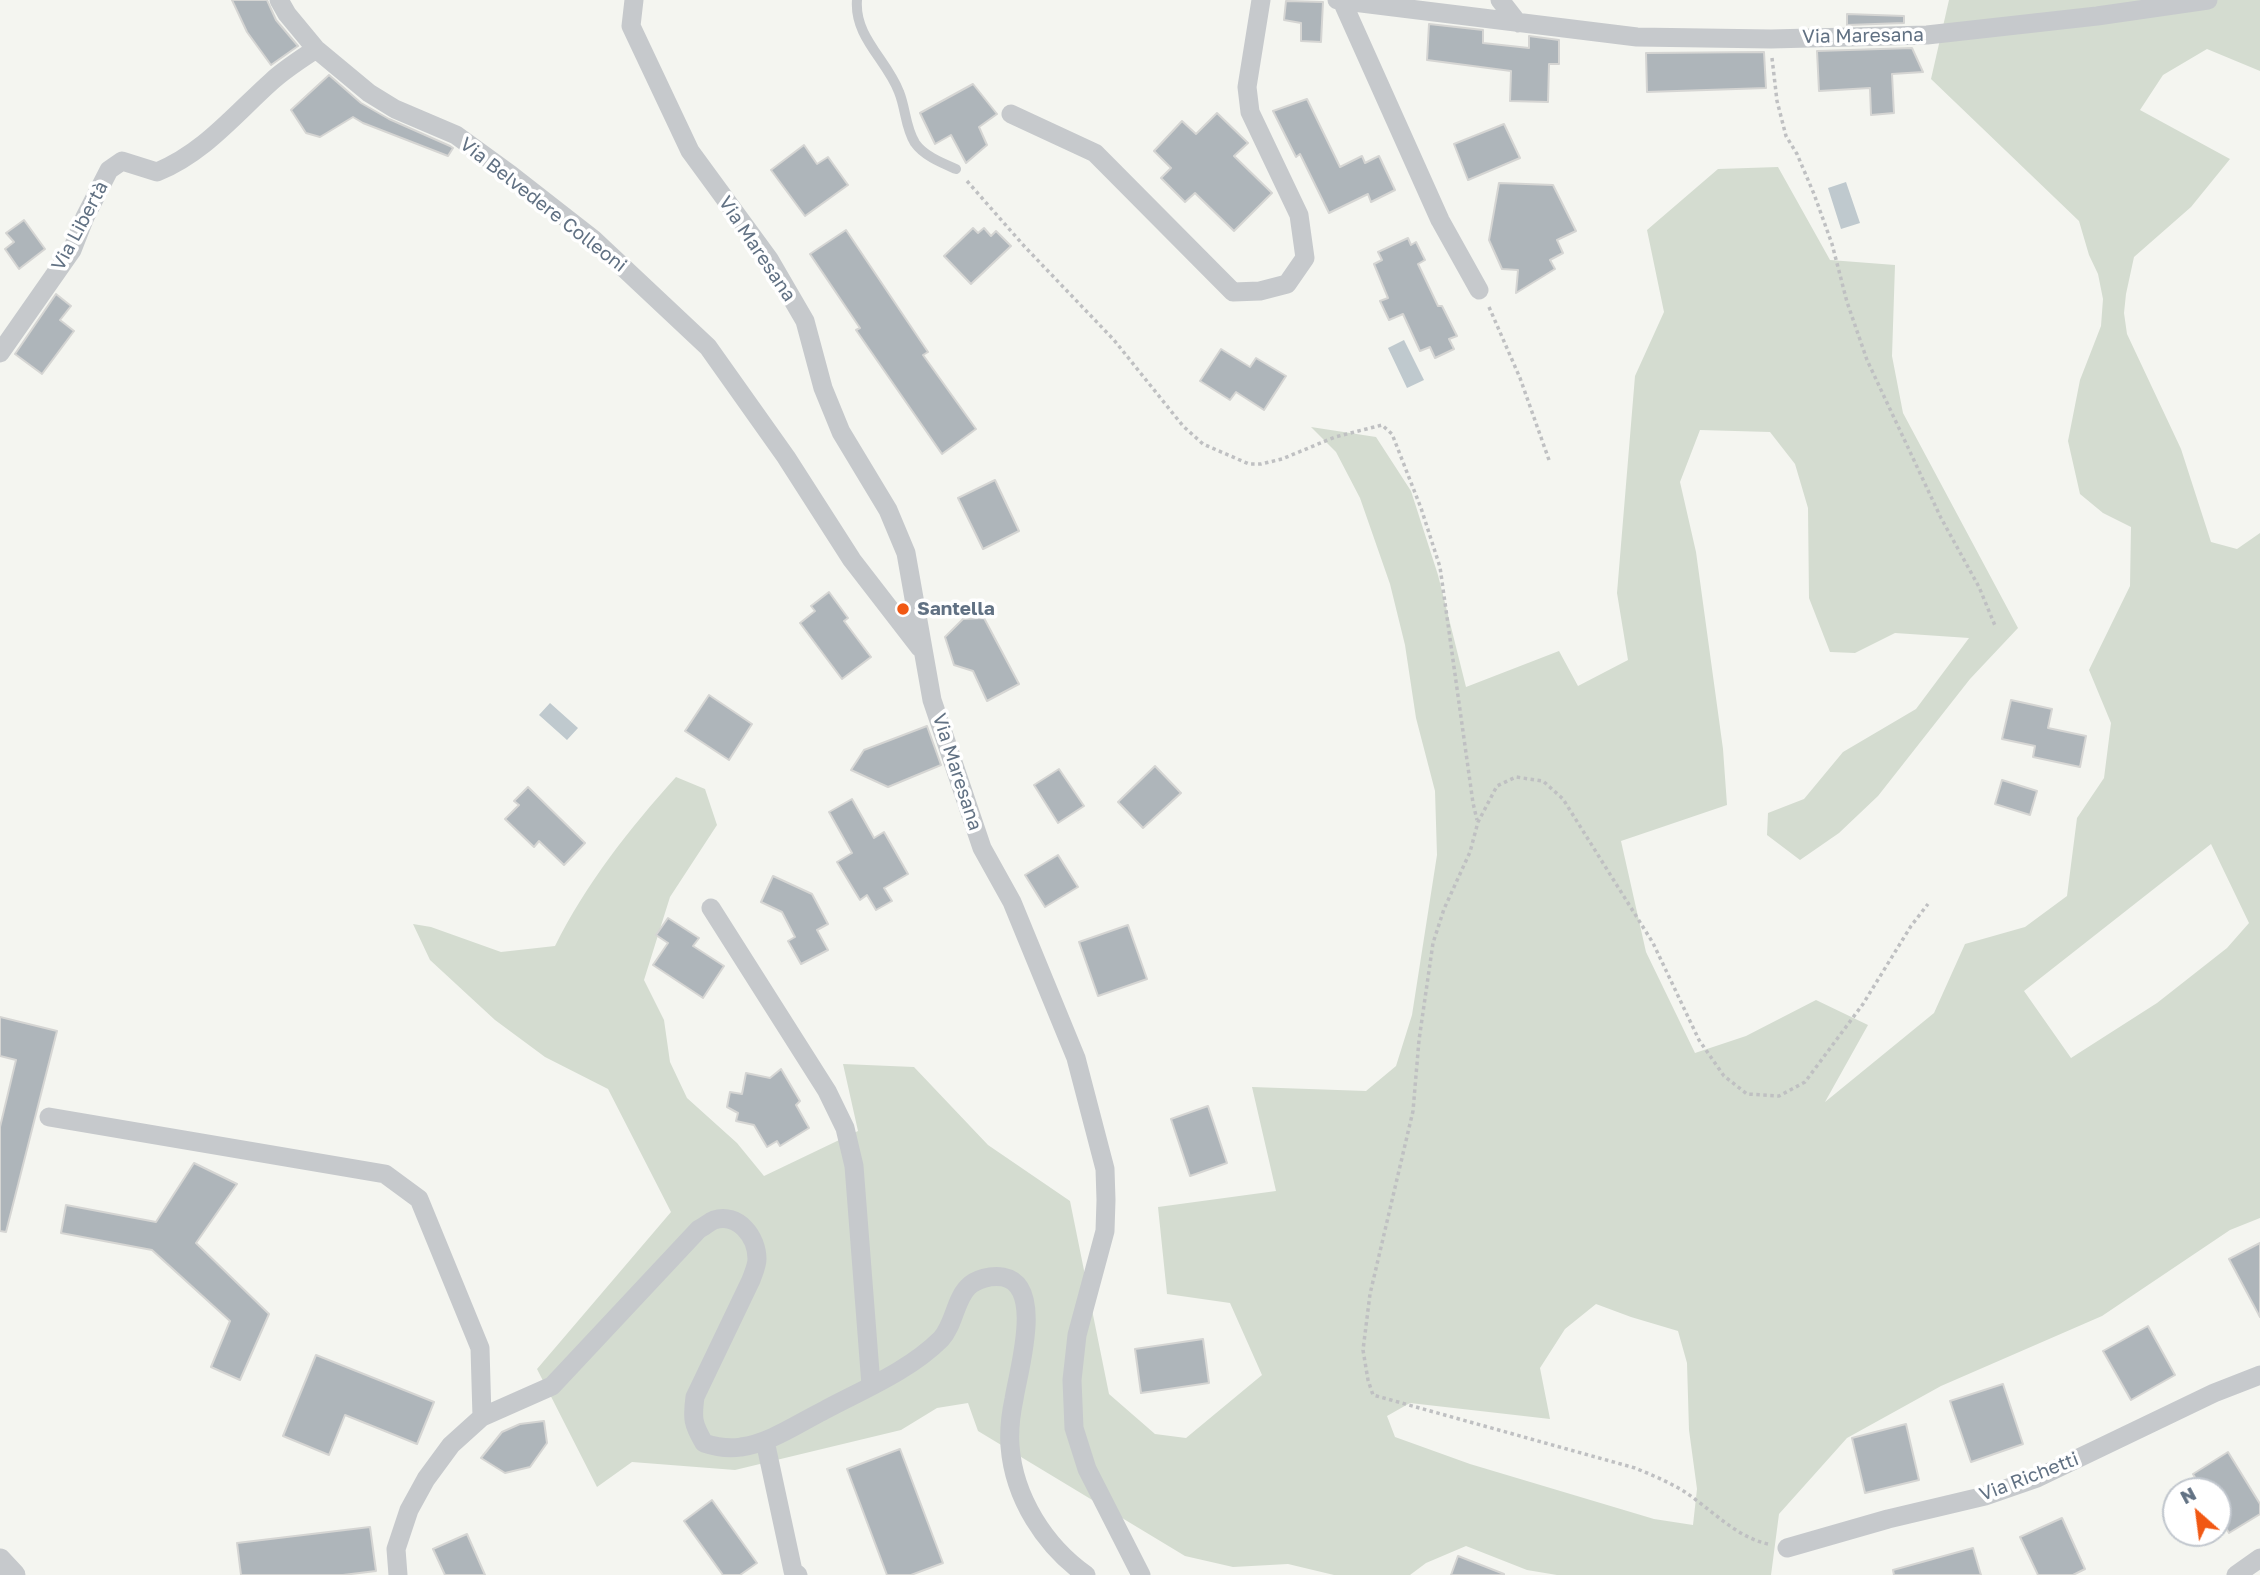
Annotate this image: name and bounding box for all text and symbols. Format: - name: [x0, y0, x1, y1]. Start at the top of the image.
- street label: Via Maresana: [1802, 24, 1924, 48]
- street label: Via Belvedere Colleoni: [455, 133, 631, 277]
- street label: Via Libertà: [47, 177, 113, 275]
- street label: Via Maresana: [713, 192, 801, 306]
- place label: Santella: [917, 598, 995, 620]
- marker: Santella: [895, 601, 911, 617]
- street label: Via Maresana: [927, 711, 987, 833]
- street label: Via Richetti: [1976, 1448, 2082, 1506]
- north arrow: [2162, 1477, 2232, 1547]
- text: N: [2176, 1481, 2200, 1508]

